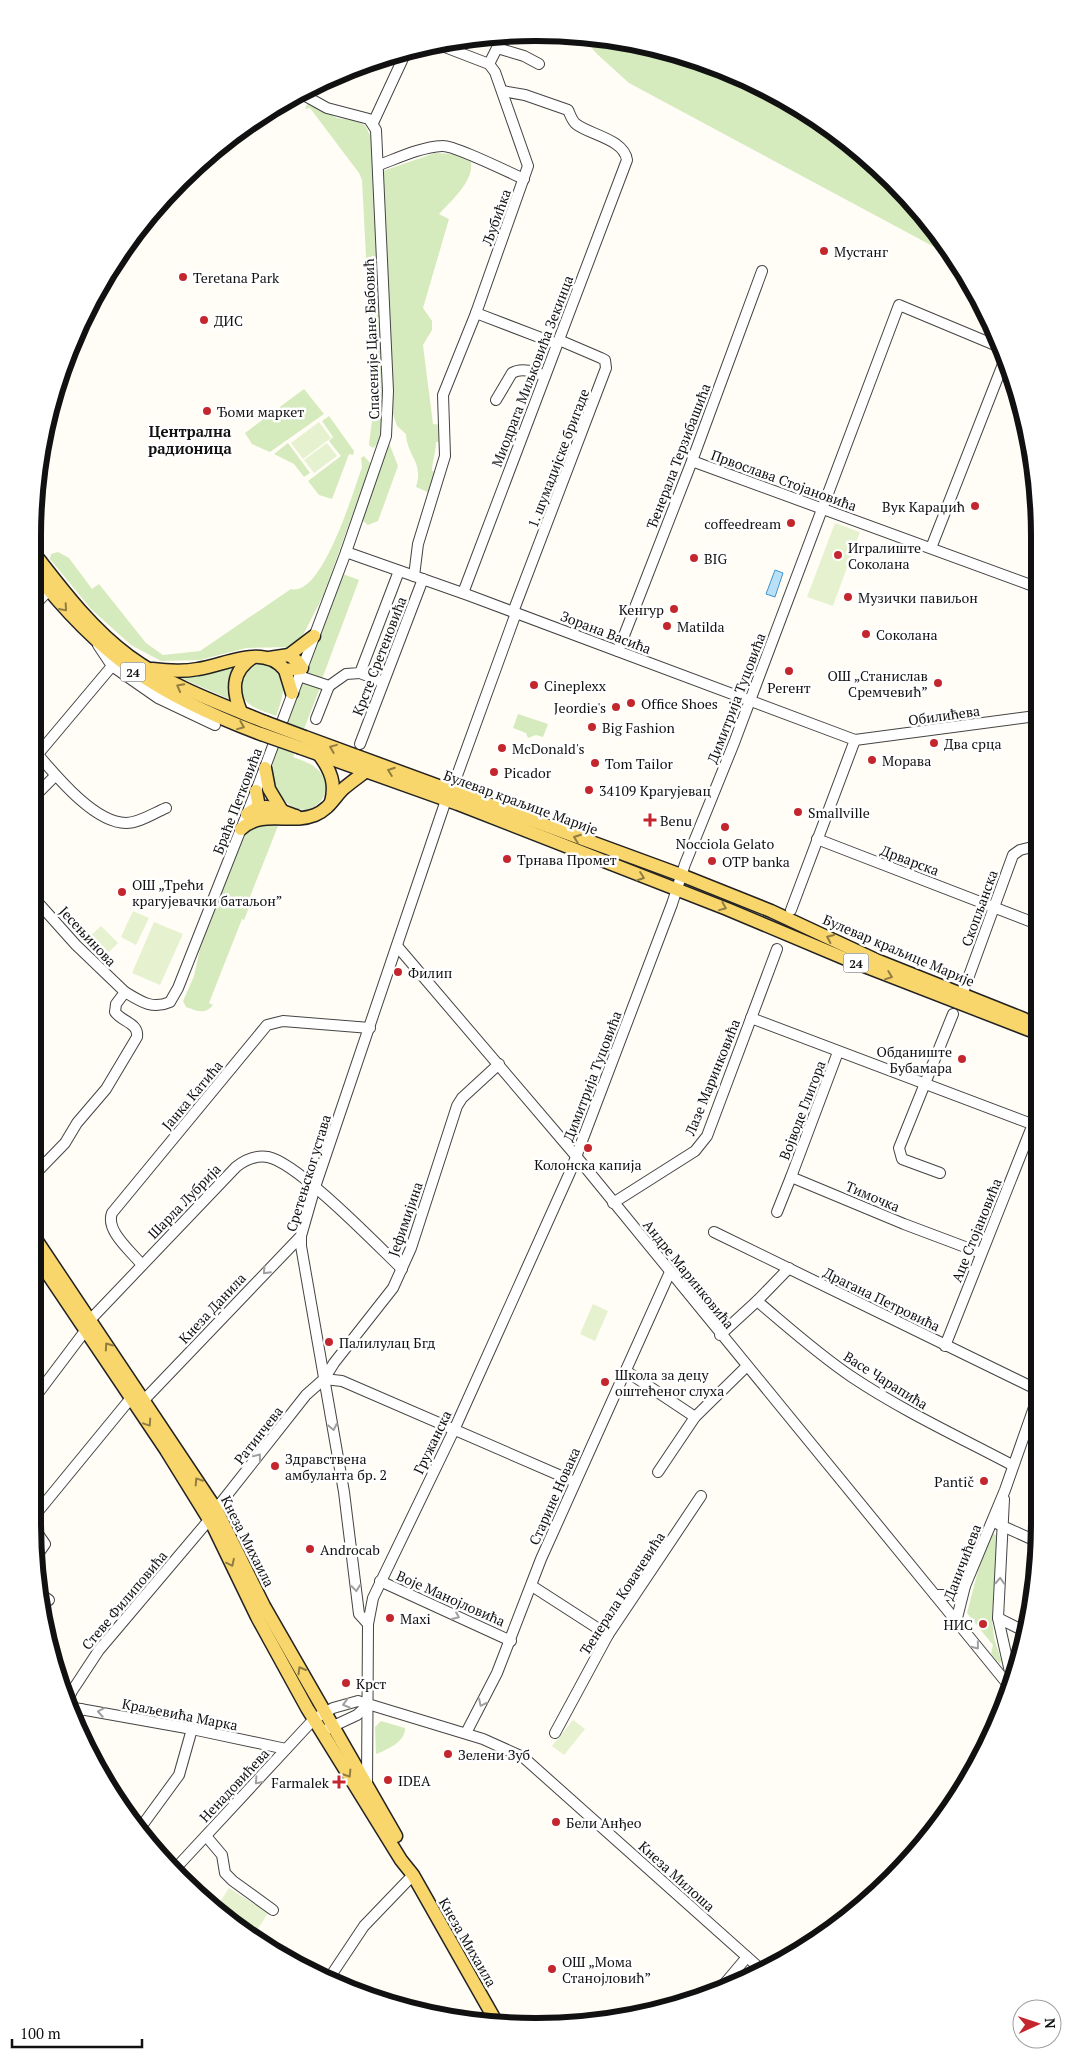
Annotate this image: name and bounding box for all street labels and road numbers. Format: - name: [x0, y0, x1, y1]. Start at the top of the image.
- street label: Љубићка: [477, 186, 515, 249]
- street label: Спасеније Цане Бабовић: [359, 258, 383, 420]
- street label: Миодрага Миљковића Зекинца: [487, 273, 577, 469]
- street label: Ђенерала Терзибашића: [641, 381, 715, 531]
- street label: 1. шумадијске бригаде: [523, 386, 593, 530]
- street label: Првослава Стојановића: [709, 445, 859, 515]
- street label: Крсте Сретеновића: [348, 594, 410, 718]
- street label: Зорана Васића: [558, 606, 654, 658]
- street label: Димитрија Туцовића: [702, 630, 770, 766]
- road number: 24: [120, 662, 146, 682]
- street label: Обилићева: [907, 701, 981, 729]
- street label: Браће Петковића: [208, 745, 266, 857]
- street label: Булевар краљице Марије: [441, 765, 601, 839]
- street label: Дрварска: [878, 840, 942, 880]
- street label: Скопљанска: [956, 867, 1002, 949]
- street label: Јесењинова: [55, 902, 121, 970]
- street label: Булевар краљице Марије: [820, 909, 978, 991]
- road number: 24: [844, 954, 868, 972]
- street label: Димитрија Туцовића: [558, 1008, 626, 1144]
- street label: Лазе Маринковића: [680, 1016, 744, 1139]
- street label: Јанка Катића: [157, 1056, 227, 1134]
- street label: Војводе Глигора: [774, 1058, 830, 1162]
- street label: Сретењског устава: [281, 1112, 335, 1234]
- street label: Шарла Лубрија: [143, 1159, 225, 1243]
- street label: Аце Стојановића: [946, 1175, 1006, 1285]
- street label: Тимочка: [843, 1176, 903, 1216]
- street label: Јефимијина: [383, 1179, 427, 1259]
- street label: Андре Маринковића: [639, 1216, 739, 1332]
- street label: Драгана Петровића: [820, 1262, 944, 1336]
- street label: Кнеза Данила: [174, 1269, 250, 1347]
- street label: Васе Чарапића: [840, 1347, 932, 1413]
- street label: Ратинчева: [229, 1402, 287, 1468]
- street label: Гружанска: [408, 1407, 456, 1477]
- street label: Старине Новака: [524, 1444, 584, 1548]
- street label: Кнеза Михаила: [217, 1492, 279, 1590]
- street label: Даничићева: [939, 1521, 985, 1603]
- street label: Ђенерала Ковачевића: [575, 1528, 669, 1658]
- street label: Стеве Филиповића: [77, 1547, 171, 1653]
- street label: Воје Манојловића: [394, 1566, 508, 1630]
- street label: Краљевића Марка: [120, 1693, 240, 1735]
- street label: Ненадовићева: [195, 1744, 273, 1826]
- street label: Кнеза Милоша: [635, 1837, 719, 1915]
- street label: Кнеза Михаила: [435, 1894, 501, 1990]

